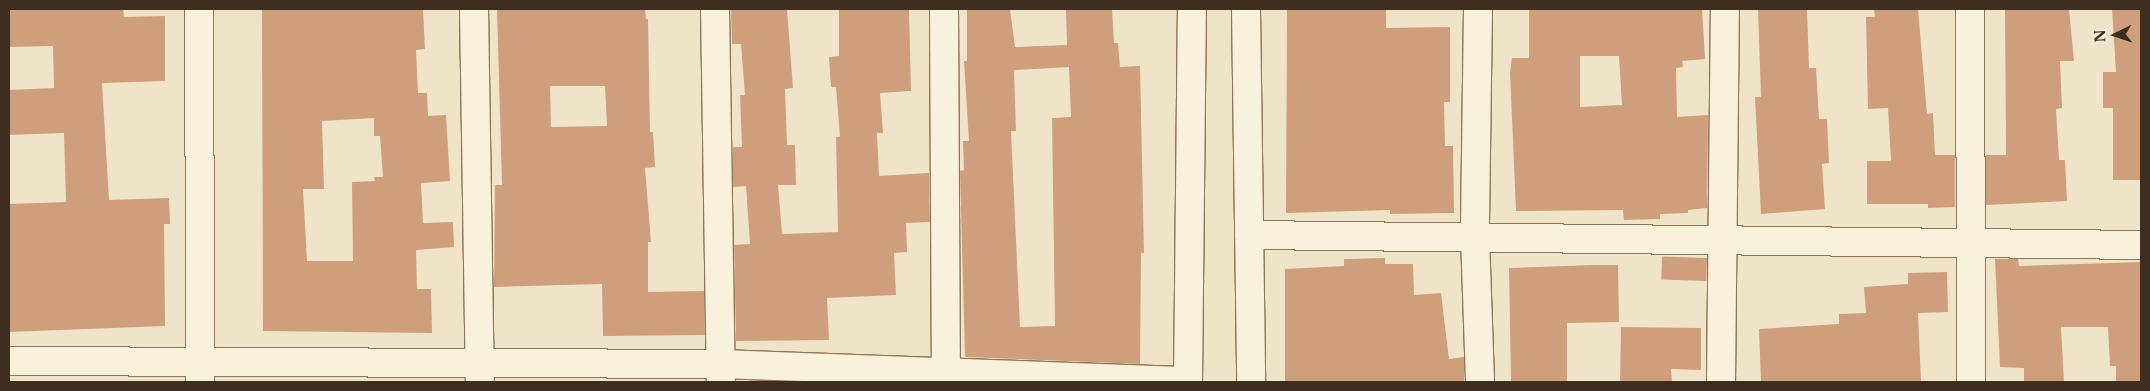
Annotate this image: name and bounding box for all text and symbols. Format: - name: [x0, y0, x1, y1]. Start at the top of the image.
- north arrow: [2090, 10, 2140, 60]
- text: N: [2091, 29, 2109, 43]

